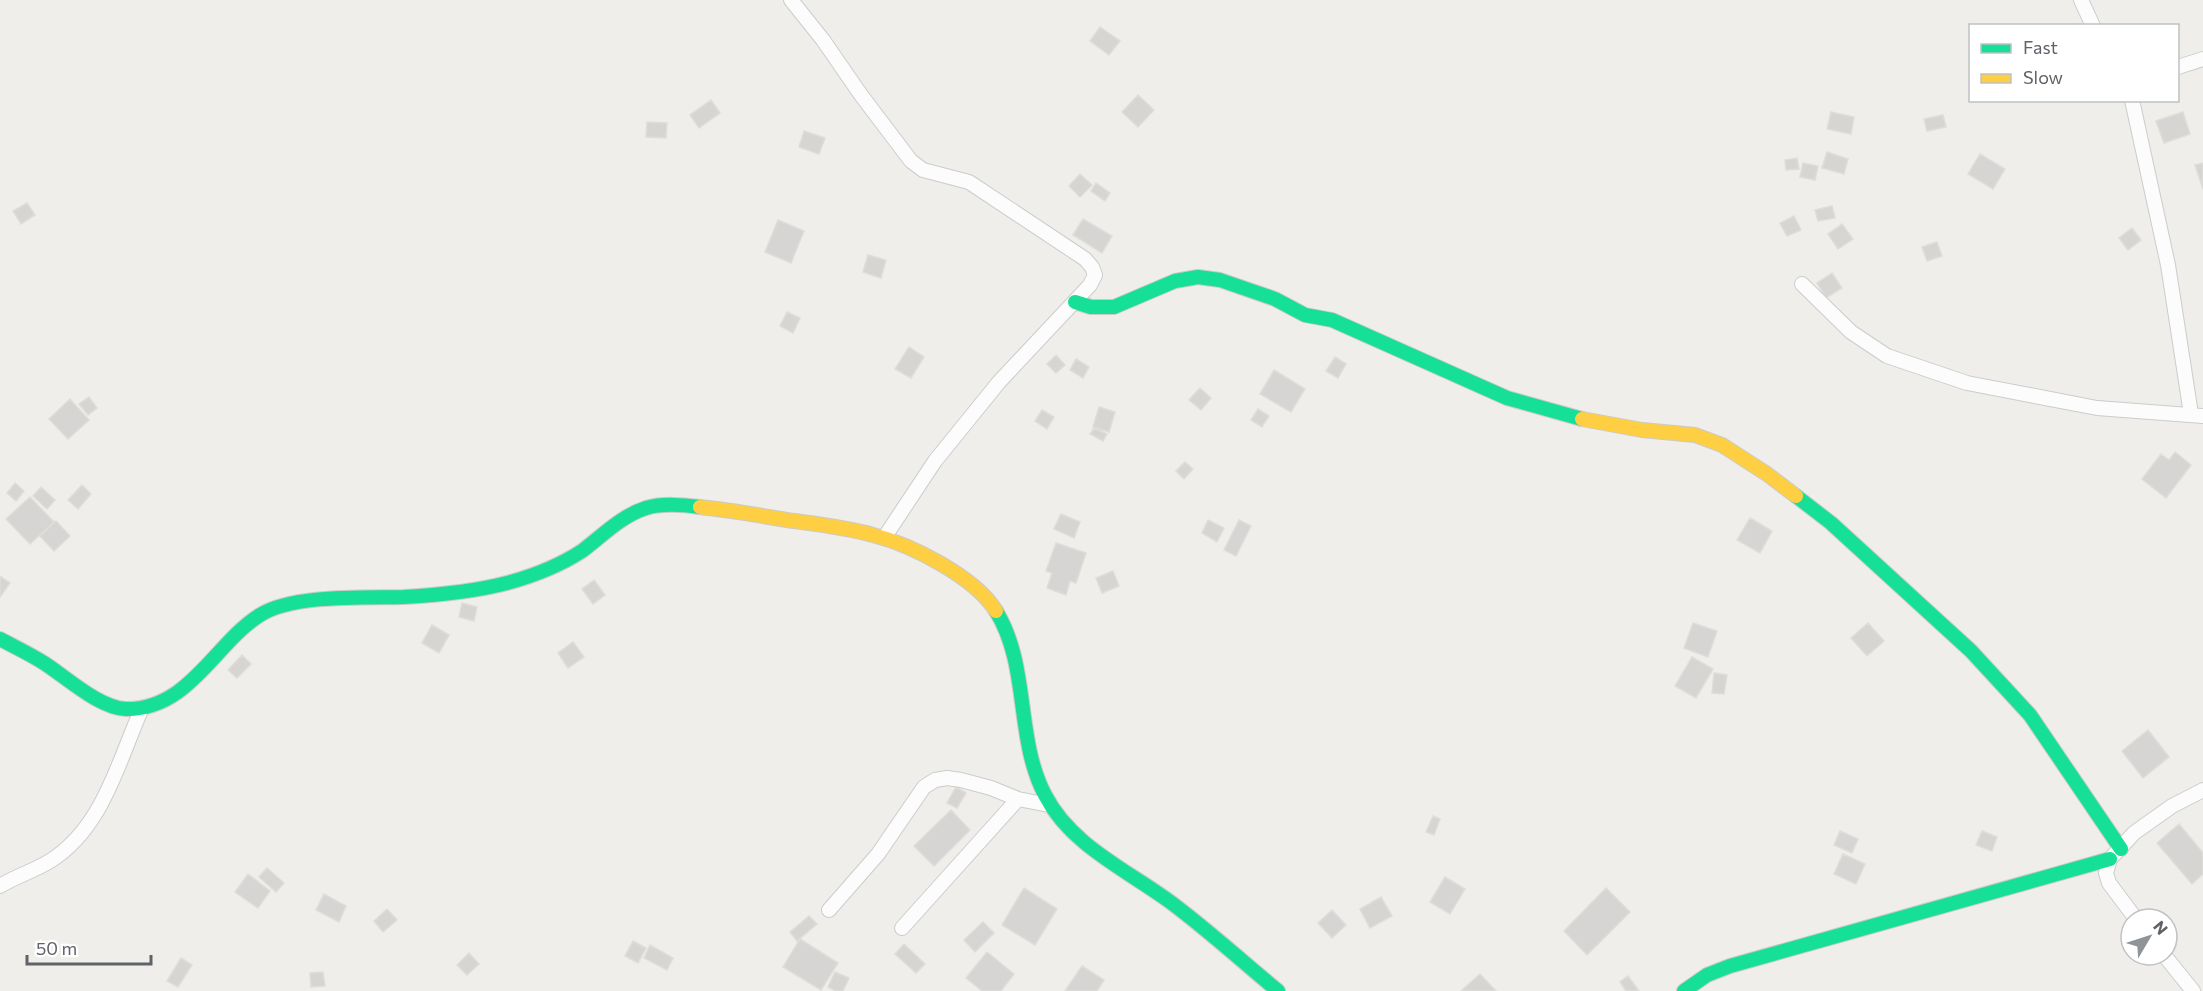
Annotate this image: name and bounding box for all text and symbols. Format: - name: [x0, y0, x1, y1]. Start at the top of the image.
- legend: [1969, 24, 2179, 102]
- text: Fast: [2023, 36, 2058, 58]
- text: Slow: [2023, 66, 2063, 88]
- north arrow: [2119, 907, 2179, 967]
- text: N: [2150, 917, 2172, 938]
- scale bar: [27, 928, 152, 966]
- text: 50 m: [36, 937, 77, 959]

